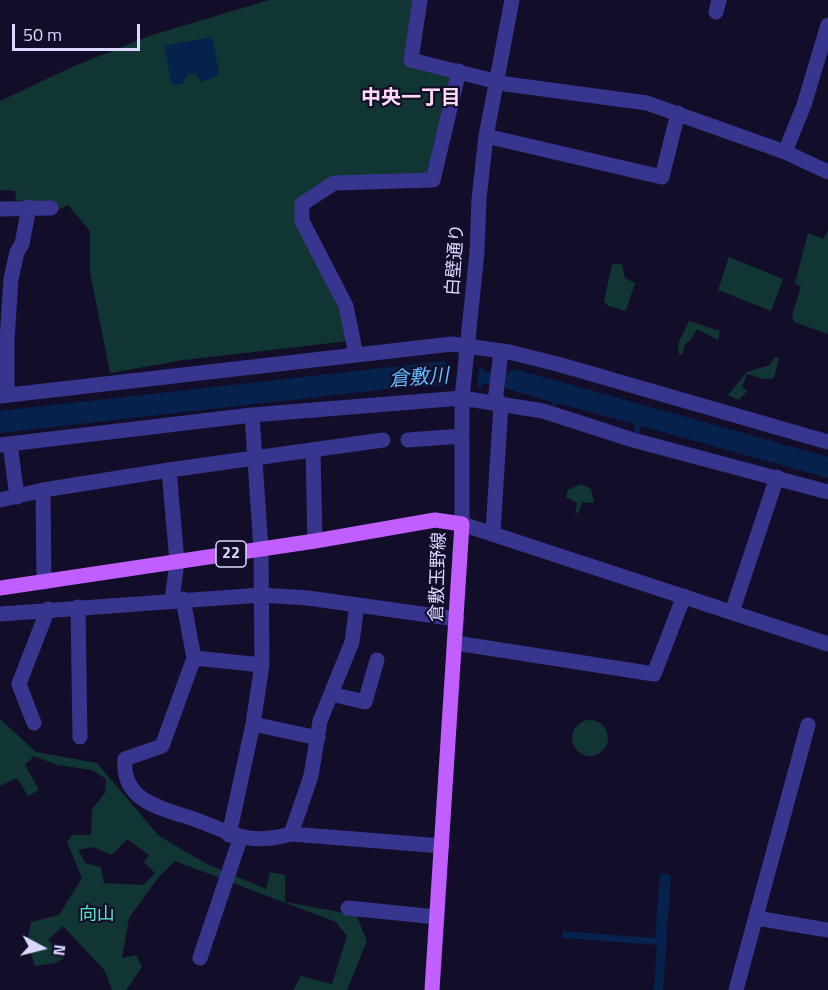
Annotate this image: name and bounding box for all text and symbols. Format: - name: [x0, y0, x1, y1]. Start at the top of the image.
- scale bar: [15, 12, 142, 50]
- text: 50 m: [23, 21, 62, 48]
- district label: 中央一丁目: [361, 87, 461, 111]
- street label: 白壁通り: [443, 223, 469, 297]
- water label: 倉敷川: [388, 365, 450, 393]
- street label: 倉敷玉野線: [427, 532, 451, 622]
- road number: 22: [216, 541, 246, 567]
- park label: 向山: [79, 905, 115, 927]
- north arrow: [12, 918, 72, 978]
- text: N: [47, 943, 72, 957]

